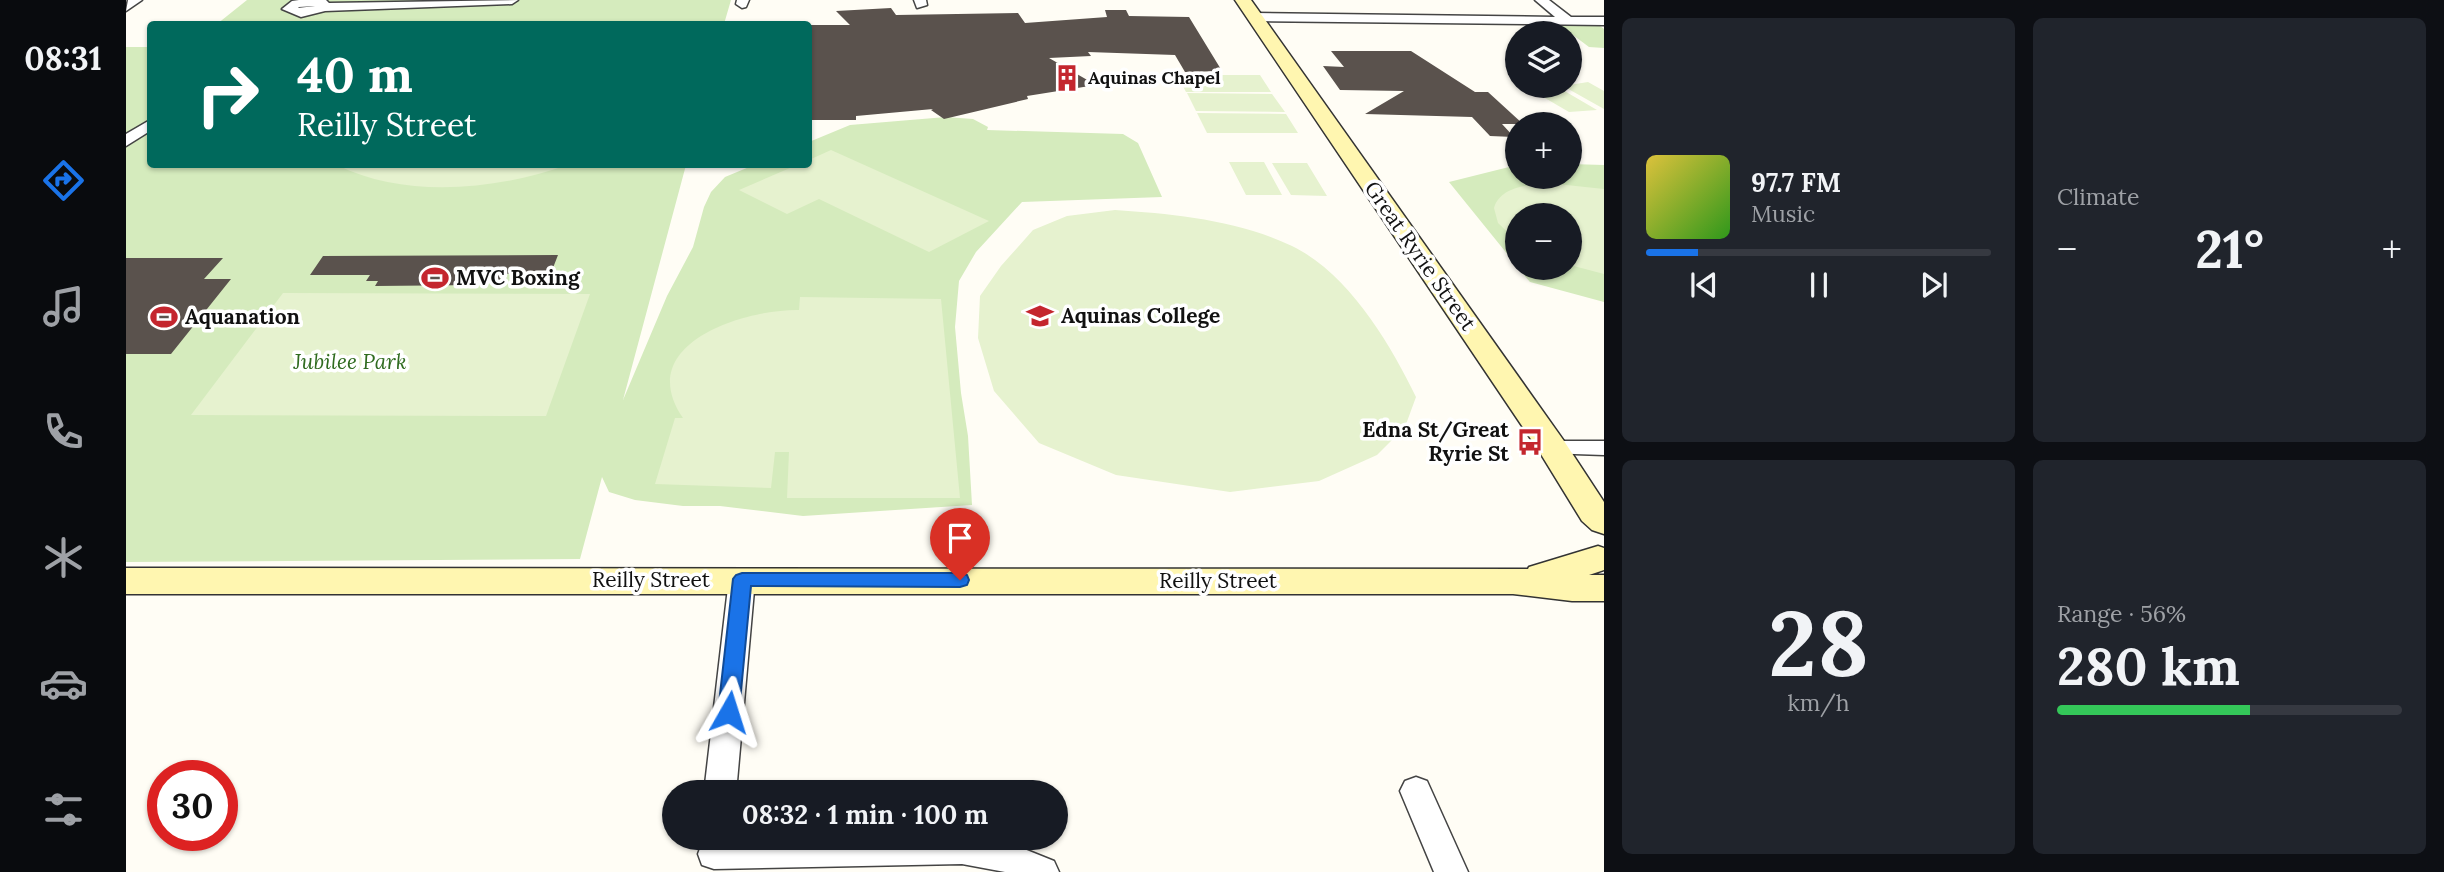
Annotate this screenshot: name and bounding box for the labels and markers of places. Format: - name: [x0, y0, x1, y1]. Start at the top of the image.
- building icon: Aquinas Chapel: [1052, 63, 1082, 93]
- place label: Aquinas Chapel: [1088, 66, 1221, 89]
- sports icon: MVC Boxing: [420, 263, 450, 293]
- place label: MVC Boxing: [456, 264, 581, 291]
- school or university icon: Aquinas College: [1025, 301, 1055, 331]
- sports icon: Aquanation: [149, 302, 179, 332]
- place label: Aquinas College: [1061, 302, 1220, 329]
- place label: Aquanation: [185, 303, 300, 330]
- place label: Edna St/Great Ryrie St: [1362, 416, 1509, 467]
- bus stop icon: Edna St/Great Ryrie St: [1515, 427, 1545, 457]
- pin: [930, 508, 990, 580]

